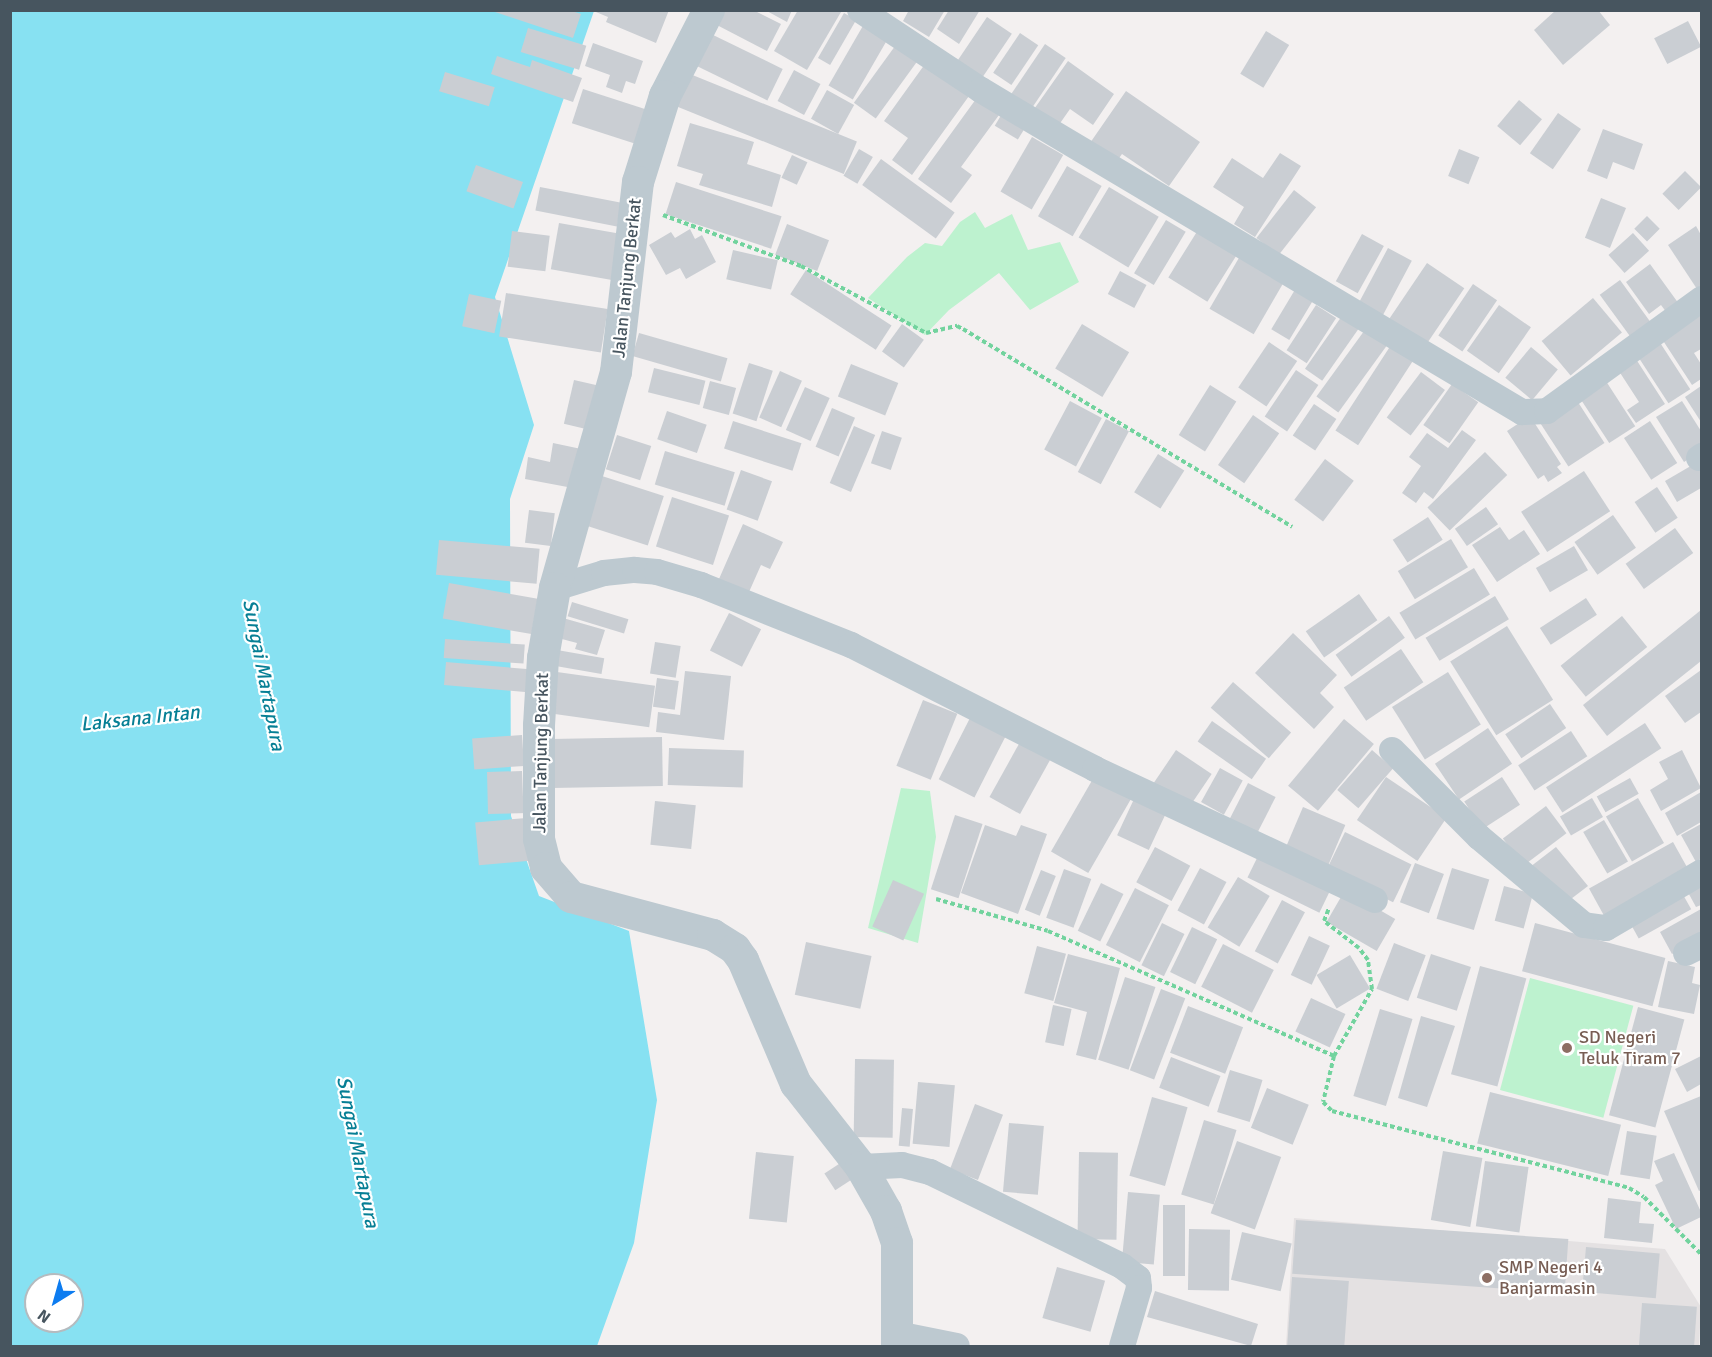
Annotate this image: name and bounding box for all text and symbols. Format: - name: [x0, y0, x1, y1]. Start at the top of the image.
- street label: Jalan Tanjung Berkat: [608, 197, 646, 359]
- water label: Sungai Martapura: [238, 597, 290, 753]
- street label: Jalan Tanjung Berkat: [529, 673, 553, 833]
- water label: Laksana Intan: [79, 700, 201, 736]
- place label: SD Negeri Teluk Tiram 7: [1579, 1027, 1681, 1070]
- marker: SD Negeri Teluk Tiram 7: [1560, 1041, 1574, 1055]
- water label: Sungai Martapura: [332, 1074, 384, 1230]
- place label: SMP Negeri 4 Banjarmasin: [1499, 1257, 1603, 1300]
- marker: SMP Negeri 4 Banjarmasin: [1480, 1271, 1494, 1285]
- north arrow: [24, 1273, 84, 1333]
- text: N: [34, 1304, 55, 1327]

